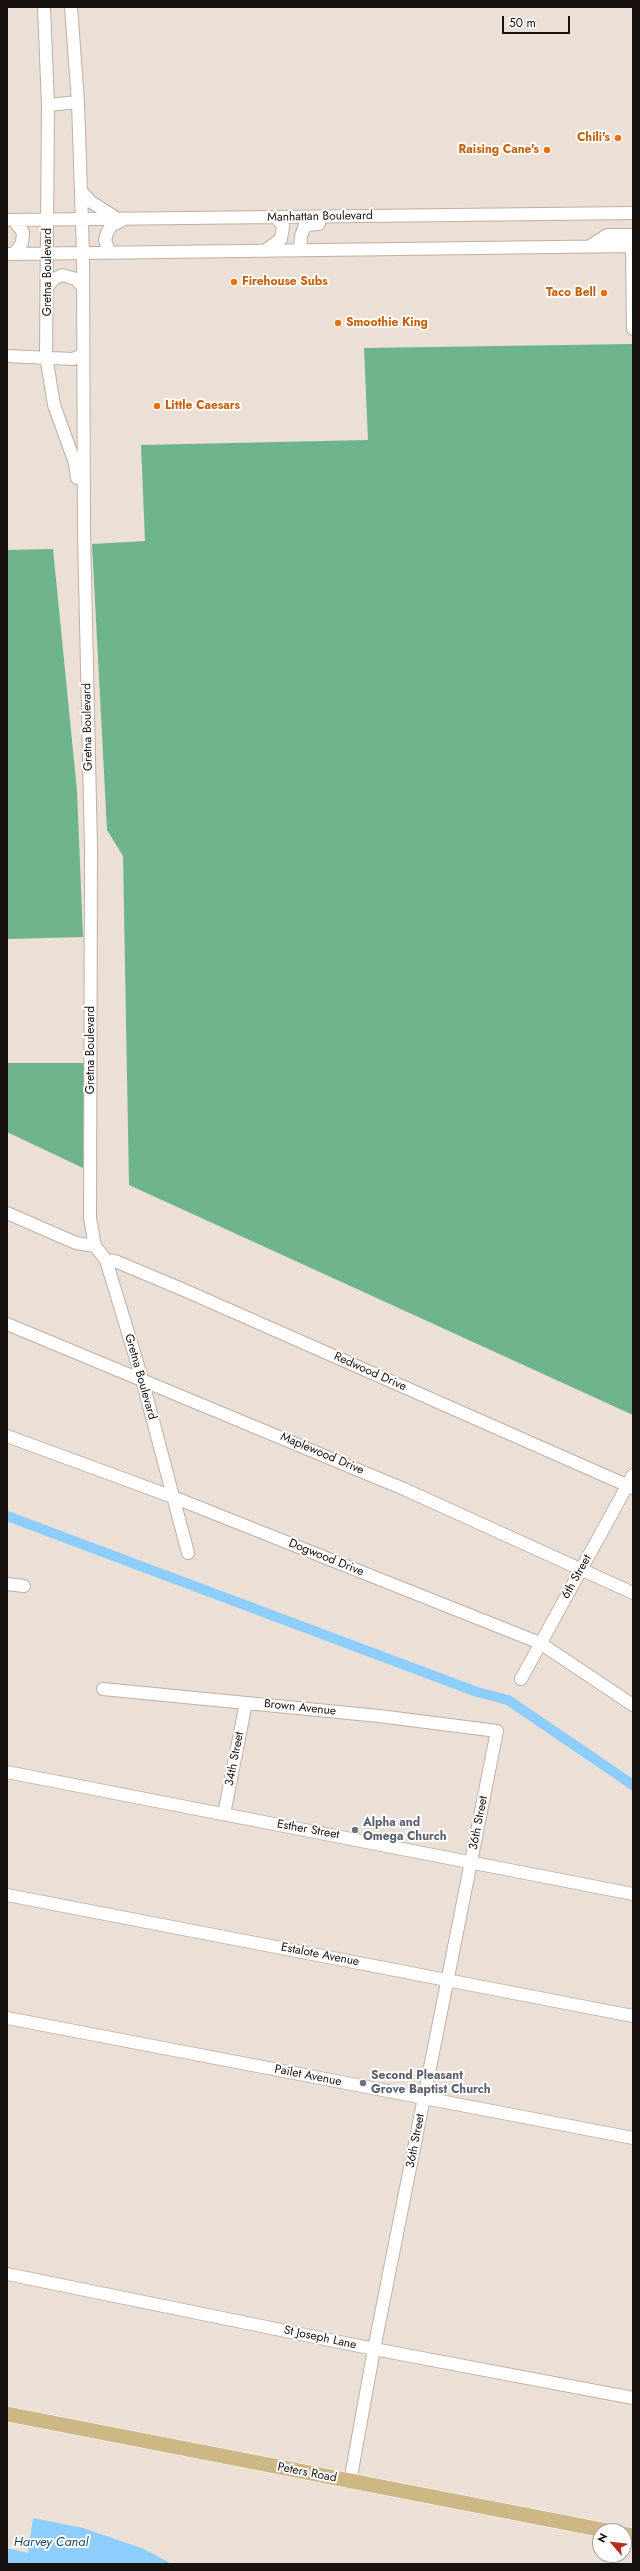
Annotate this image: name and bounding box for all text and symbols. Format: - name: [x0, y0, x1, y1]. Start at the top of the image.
- scale bar: [504, 8, 572, 34]
- text: 50 m: [509, 14, 536, 32]
- place label: Chili's: [577, 131, 610, 145]
- marker: Chili's: [613, 133, 623, 143]
- place label: Raising Cane's: [459, 143, 539, 157]
- marker: Raising Cane's: [542, 145, 552, 155]
- street label: Manhattan Boulevard: [267, 209, 373, 225]
- street label: Gretna Boulevard: [41, 228, 55, 316]
- place label: Firehouse Subs: [242, 275, 328, 289]
- marker: Firehouse Subs: [229, 277, 239, 287]
- place label: Taco Bell: [546, 286, 596, 300]
- marker: Taco Bell: [599, 288, 609, 298]
- place label: Smoothie King: [346, 316, 428, 330]
- marker: Smoothie King: [333, 318, 343, 328]
- place label: Little Caesars: [165, 399, 240, 413]
- marker: Little Caesars: [152, 401, 162, 411]
- street label: Gretna Boulevard: [80, 683, 96, 771]
- street label: Gretna Boulevard: [84, 1006, 98, 1094]
- street label: Gretna Boulevard: [121, 1333, 159, 1421]
- street label: Redwood Drive: [331, 1350, 409, 1394]
- street label: Maplewood Drive: [278, 1430, 366, 1478]
- street label: Dogwood Drive: [286, 1536, 366, 1580]
- street label: 6th Street: [559, 1552, 595, 1602]
- street label: Brown Avenue: [263, 1697, 337, 1719]
- street label: 34th Street: [223, 1731, 247, 1787]
- street label: 36th Street: [467, 1795, 491, 1851]
- place label: Alpha and Omega Church: [363, 1816, 447, 1844]
- street label: Esther Street: [276, 1817, 340, 1843]
- marker: Alpha and Omega Church: [350, 1825, 360, 1835]
- street label: Estalote Avenue: [280, 1940, 360, 1970]
- street label: Pailet Avenue: [273, 2062, 343, 2090]
- place label: Second Pleasant Grove Baptist Church: [371, 2069, 491, 2097]
- marker: Second Pleasant Grove Baptist Church: [358, 2078, 368, 2088]
- street label: 36th Street: [404, 2113, 428, 2169]
- street label: St Joseph Lane: [282, 2323, 358, 2353]
- street label: Peters Road: [276, 2460, 338, 2486]
- north arrow: [592, 2523, 632, 2563]
- text: N: [593, 2530, 611, 2545]
- water label: Harvey Canal: [14, 2535, 88, 2551]

